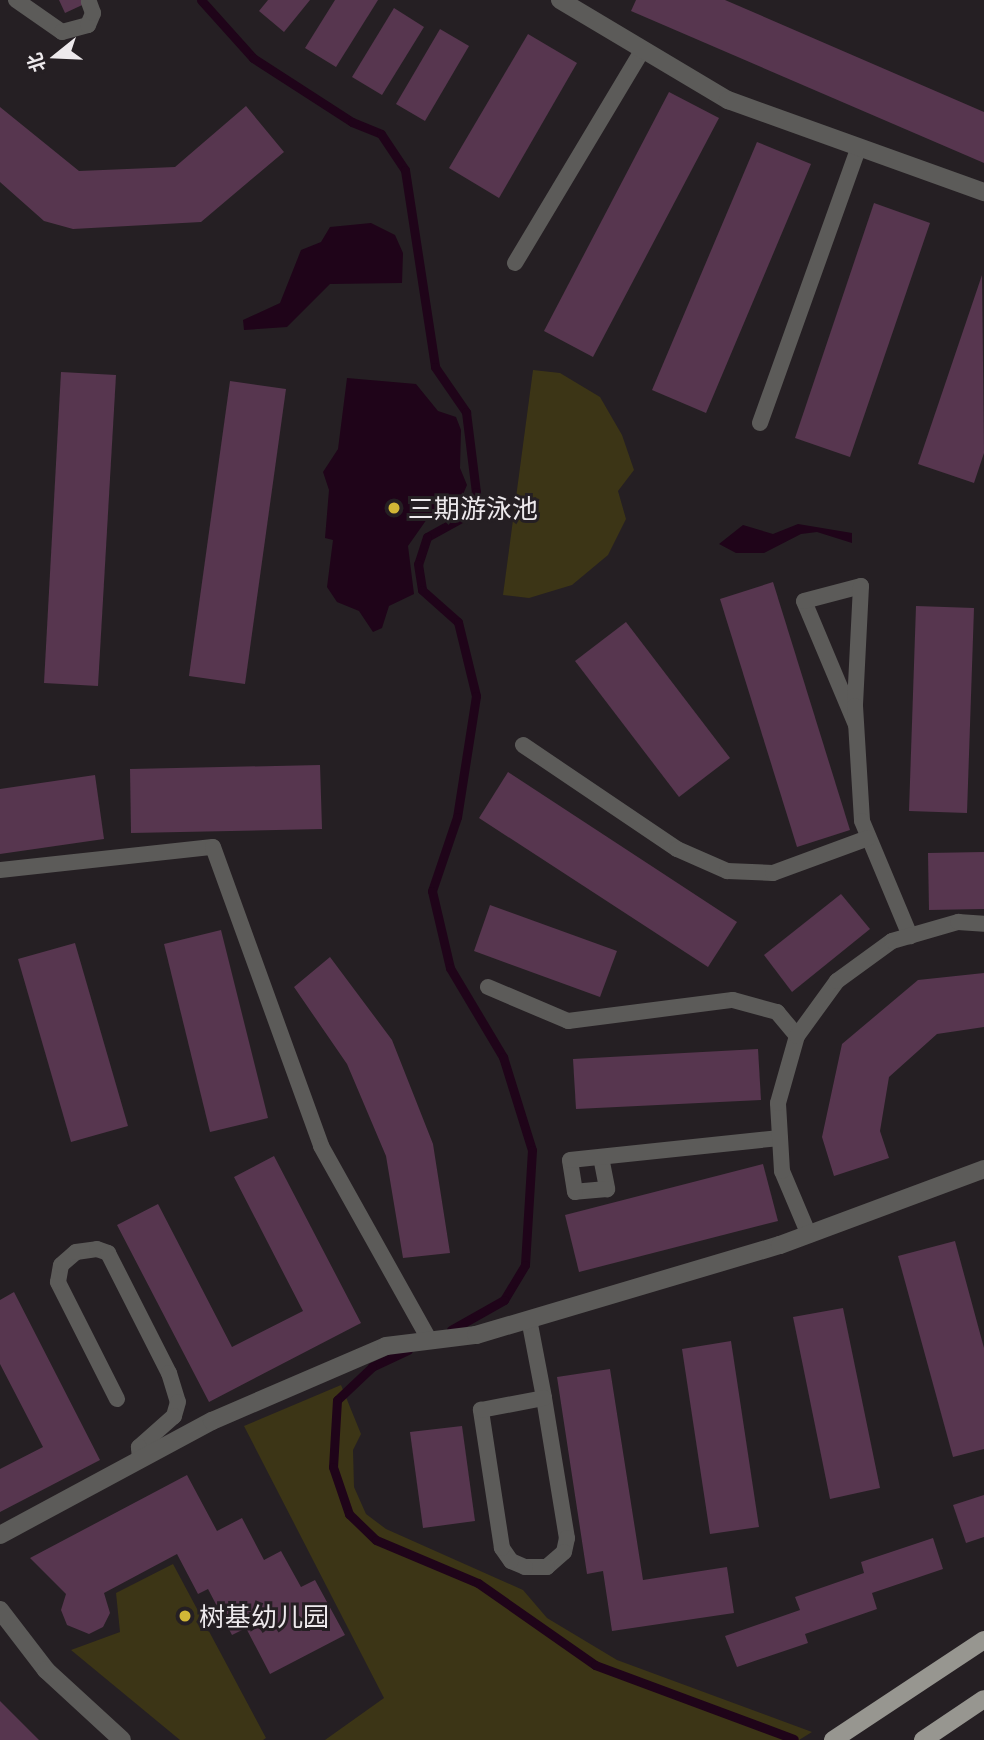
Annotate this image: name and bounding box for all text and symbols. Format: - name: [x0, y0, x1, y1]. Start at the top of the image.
- north arrow: [21, 21, 91, 91]
- text: 北: [22, 50, 49, 75]
- place label: 三期游泳池: [408, 492, 538, 524]
- marker: 三期游泳池: [386, 500, 402, 516]
- place label: 树基幼儿园: [199, 1600, 329, 1632]
- marker: 树基幼儿园: [177, 1608, 193, 1624]

